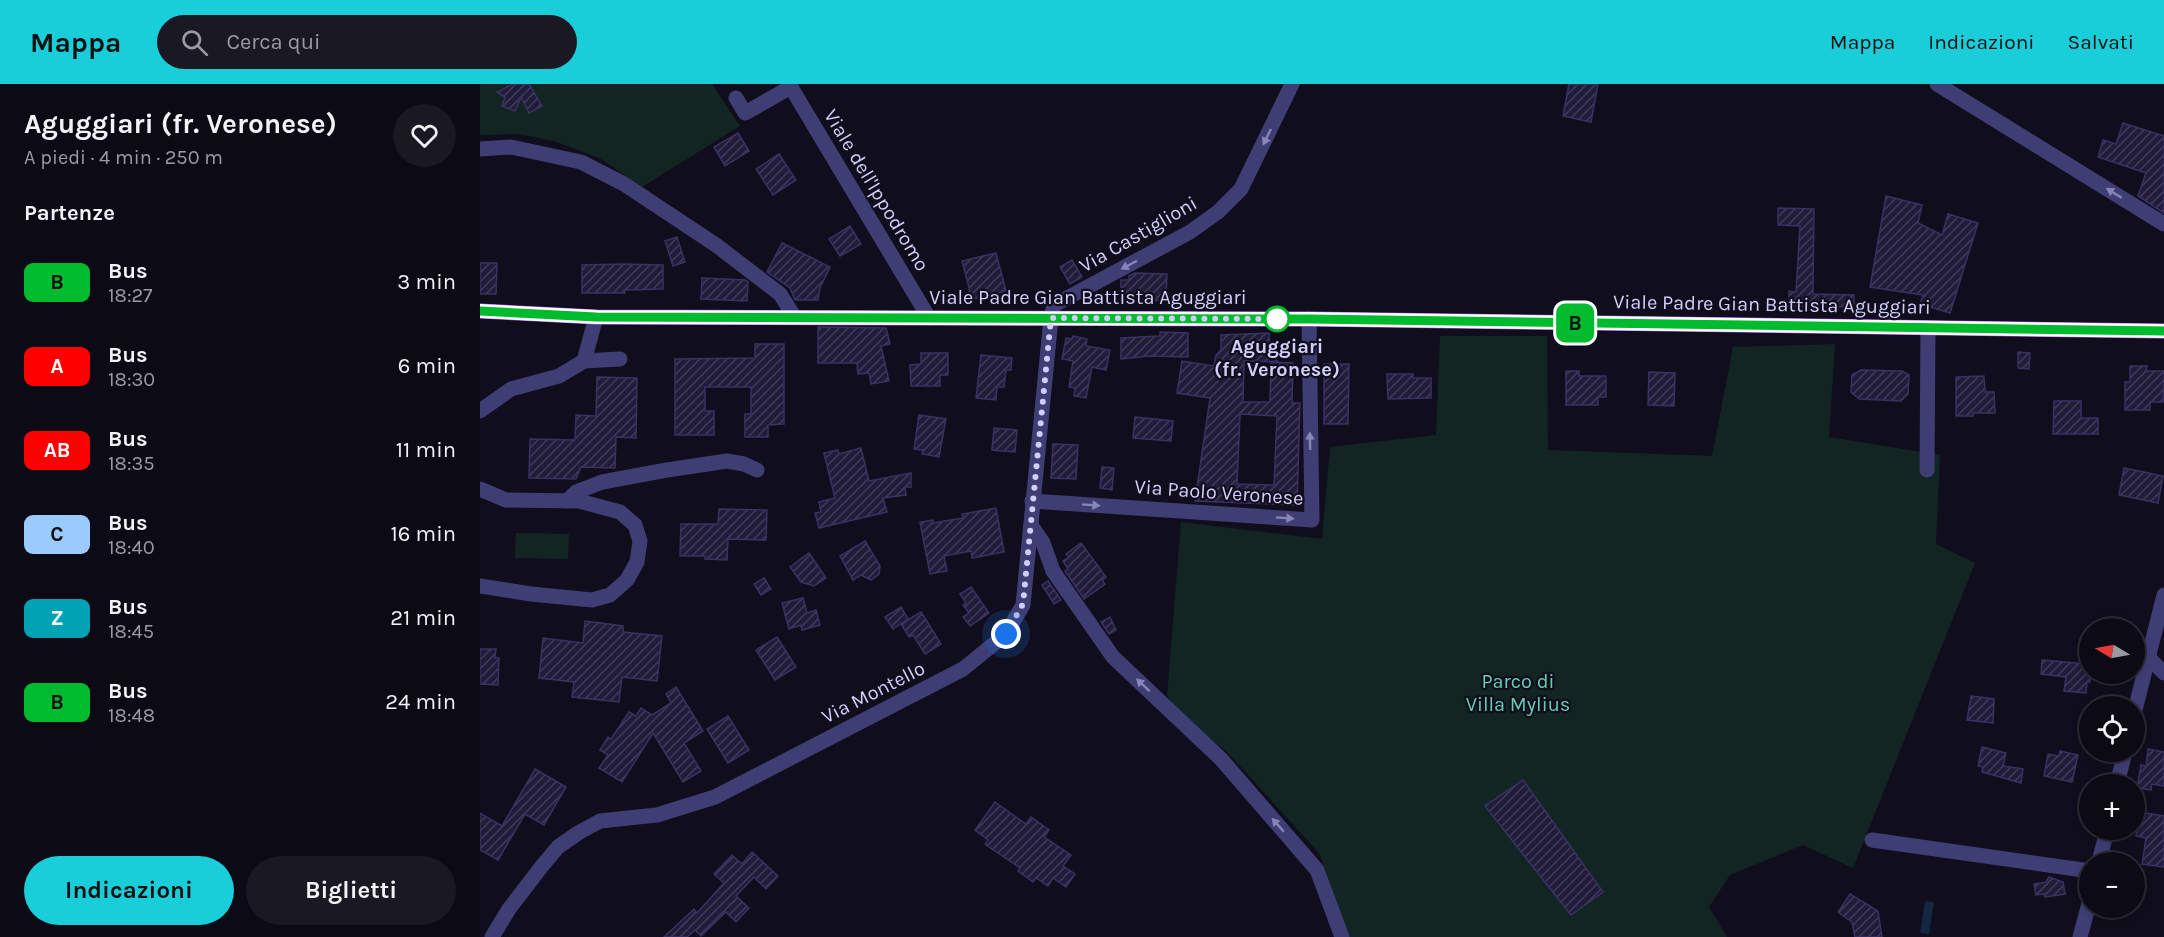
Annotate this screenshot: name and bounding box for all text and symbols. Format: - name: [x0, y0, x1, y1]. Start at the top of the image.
- search box: [157, 15, 577, 69]
- text: Mappa: [30, 26, 121, 59]
- icon: search: [178, 26, 211, 59]
- text: Cerca qui: [226, 29, 321, 55]
- text: Mappa: [1830, 30, 1895, 54]
- text: Indicazioni: [1928, 30, 2035, 54]
- text: Salvati: [2068, 30, 2134, 54]
- button: heart: [393, 104, 456, 167]
- street label: Viale dell'Ippodromo: [819, 105, 934, 275]
- text: Aguggiari (fr. Veronese): [24, 107, 337, 140]
- one-way arrow: [1262, 128, 1271, 145]
- text: A piedi · 4 min · 250 m: [24, 146, 223, 169]
- one-way arrow: [2106, 188, 2122, 199]
- street label: Via Castiglioni: [1075, 191, 1201, 277]
- text: Partenze: [24, 200, 115, 226]
- text: Bus: [108, 258, 148, 284]
- one-way arrow: [1120, 260, 1137, 270]
- text: 3 min: [397, 269, 456, 295]
- text: B: [50, 270, 64, 294]
- text: 18:27: [108, 284, 153, 307]
- street label: Viale Padre Gian Battista Aguggiari: [929, 286, 1247, 309]
- street label: Viale Padre Gian Battista Aguggiari: [1613, 290, 1931, 319]
- line badge: B: [1556, 304, 1594, 342]
- marker: Aguggiari (fr. Veronese): [1264, 306, 1290, 332]
- text: B: [1568, 311, 1582, 335]
- place label: Aguggiari (fr. Veronese): [1214, 335, 1340, 381]
- text: Bus: [108, 342, 148, 368]
- text: 6 min: [398, 353, 456, 379]
- text: A: [50, 354, 64, 378]
- text: 18:30: [108, 368, 155, 391]
- text: Bus: [108, 426, 148, 452]
- one-way arrow: [1306, 431, 1315, 450]
- text: 11 min: [396, 437, 456, 463]
- text: AB: [44, 438, 70, 462]
- text: 18:35: [108, 452, 155, 475]
- street label: Via Paolo Veronese: [1134, 475, 1304, 510]
- one-way arrow: [1081, 500, 1100, 509]
- text: Bus: [108, 510, 148, 536]
- one-way arrow: [1276, 513, 1295, 523]
- text: 16 min: [390, 521, 456, 547]
- text: C: [50, 522, 64, 546]
- text: 18:40: [108, 536, 155, 559]
- text: Bus: [108, 594, 148, 620]
- text: 21 min: [390, 605, 456, 631]
- text: Z: [50, 606, 64, 630]
- north arrow: [2079, 618, 2145, 684]
- map controls: [2079, 618, 2145, 918]
- your location: [991, 619, 1021, 649]
- text: 18:45: [108, 620, 154, 643]
- street label: Via Montello: [818, 657, 929, 728]
- park label: Parco di Villa Mylius: [1466, 670, 1570, 716]
- text: Bus: [108, 678, 148, 704]
- one-way arrow: [1136, 679, 1151, 692]
- text: 24 min: [385, 689, 456, 715]
- text: B: [50, 690, 64, 714]
- button: locate: [2079, 696, 2145, 762]
- text: 18:48: [108, 704, 155, 727]
- button: +: [2079, 774, 2145, 840]
- one-way arrow: [1272, 818, 1285, 833]
- button: −: [2079, 852, 2145, 918]
- button: Indicazioni: [24, 856, 234, 925]
- button: Biglietti: [246, 856, 456, 925]

